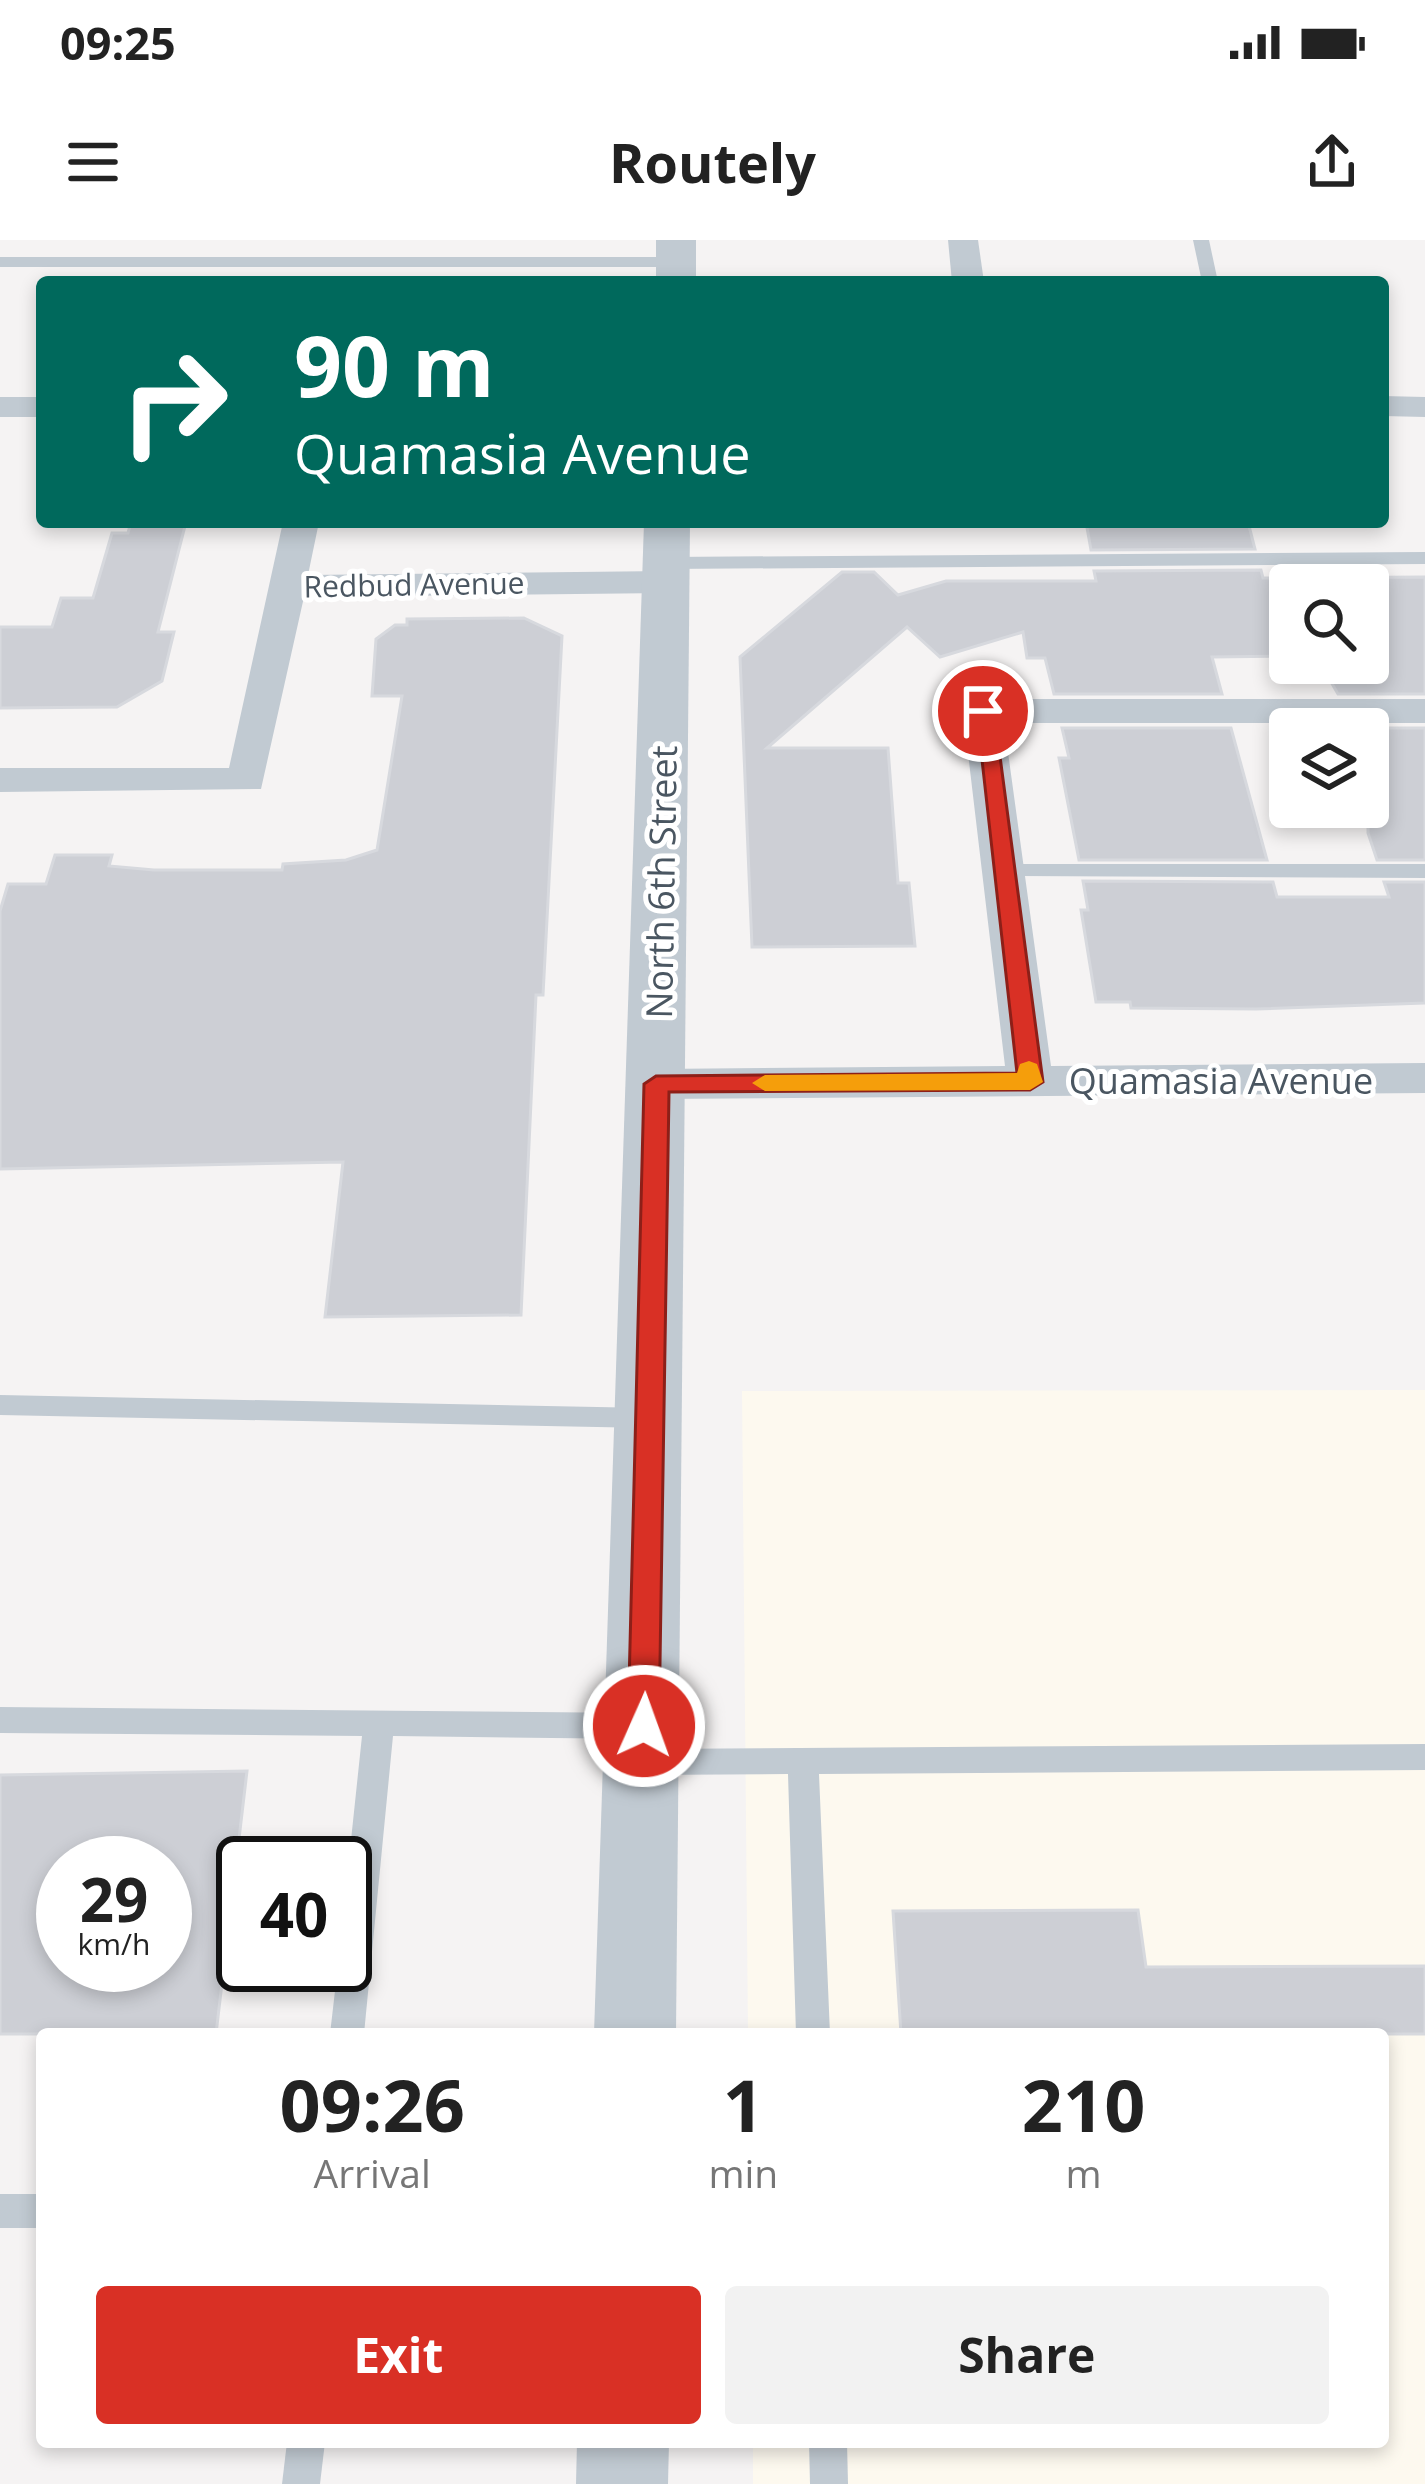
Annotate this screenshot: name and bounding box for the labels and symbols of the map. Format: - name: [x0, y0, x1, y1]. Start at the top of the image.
- street label: Redbud Avenue: [303, 562, 525, 606]
- pin: [932, 660, 1034, 762]
- street label: North 6th Street: [634, 745, 688, 1019]
- street label: Quamasia Avenue: [1069, 1056, 1373, 1105]
- position arrow: [581, 1663, 707, 1789]
- speed limit sign: 40: [216, 1836, 372, 1992]

